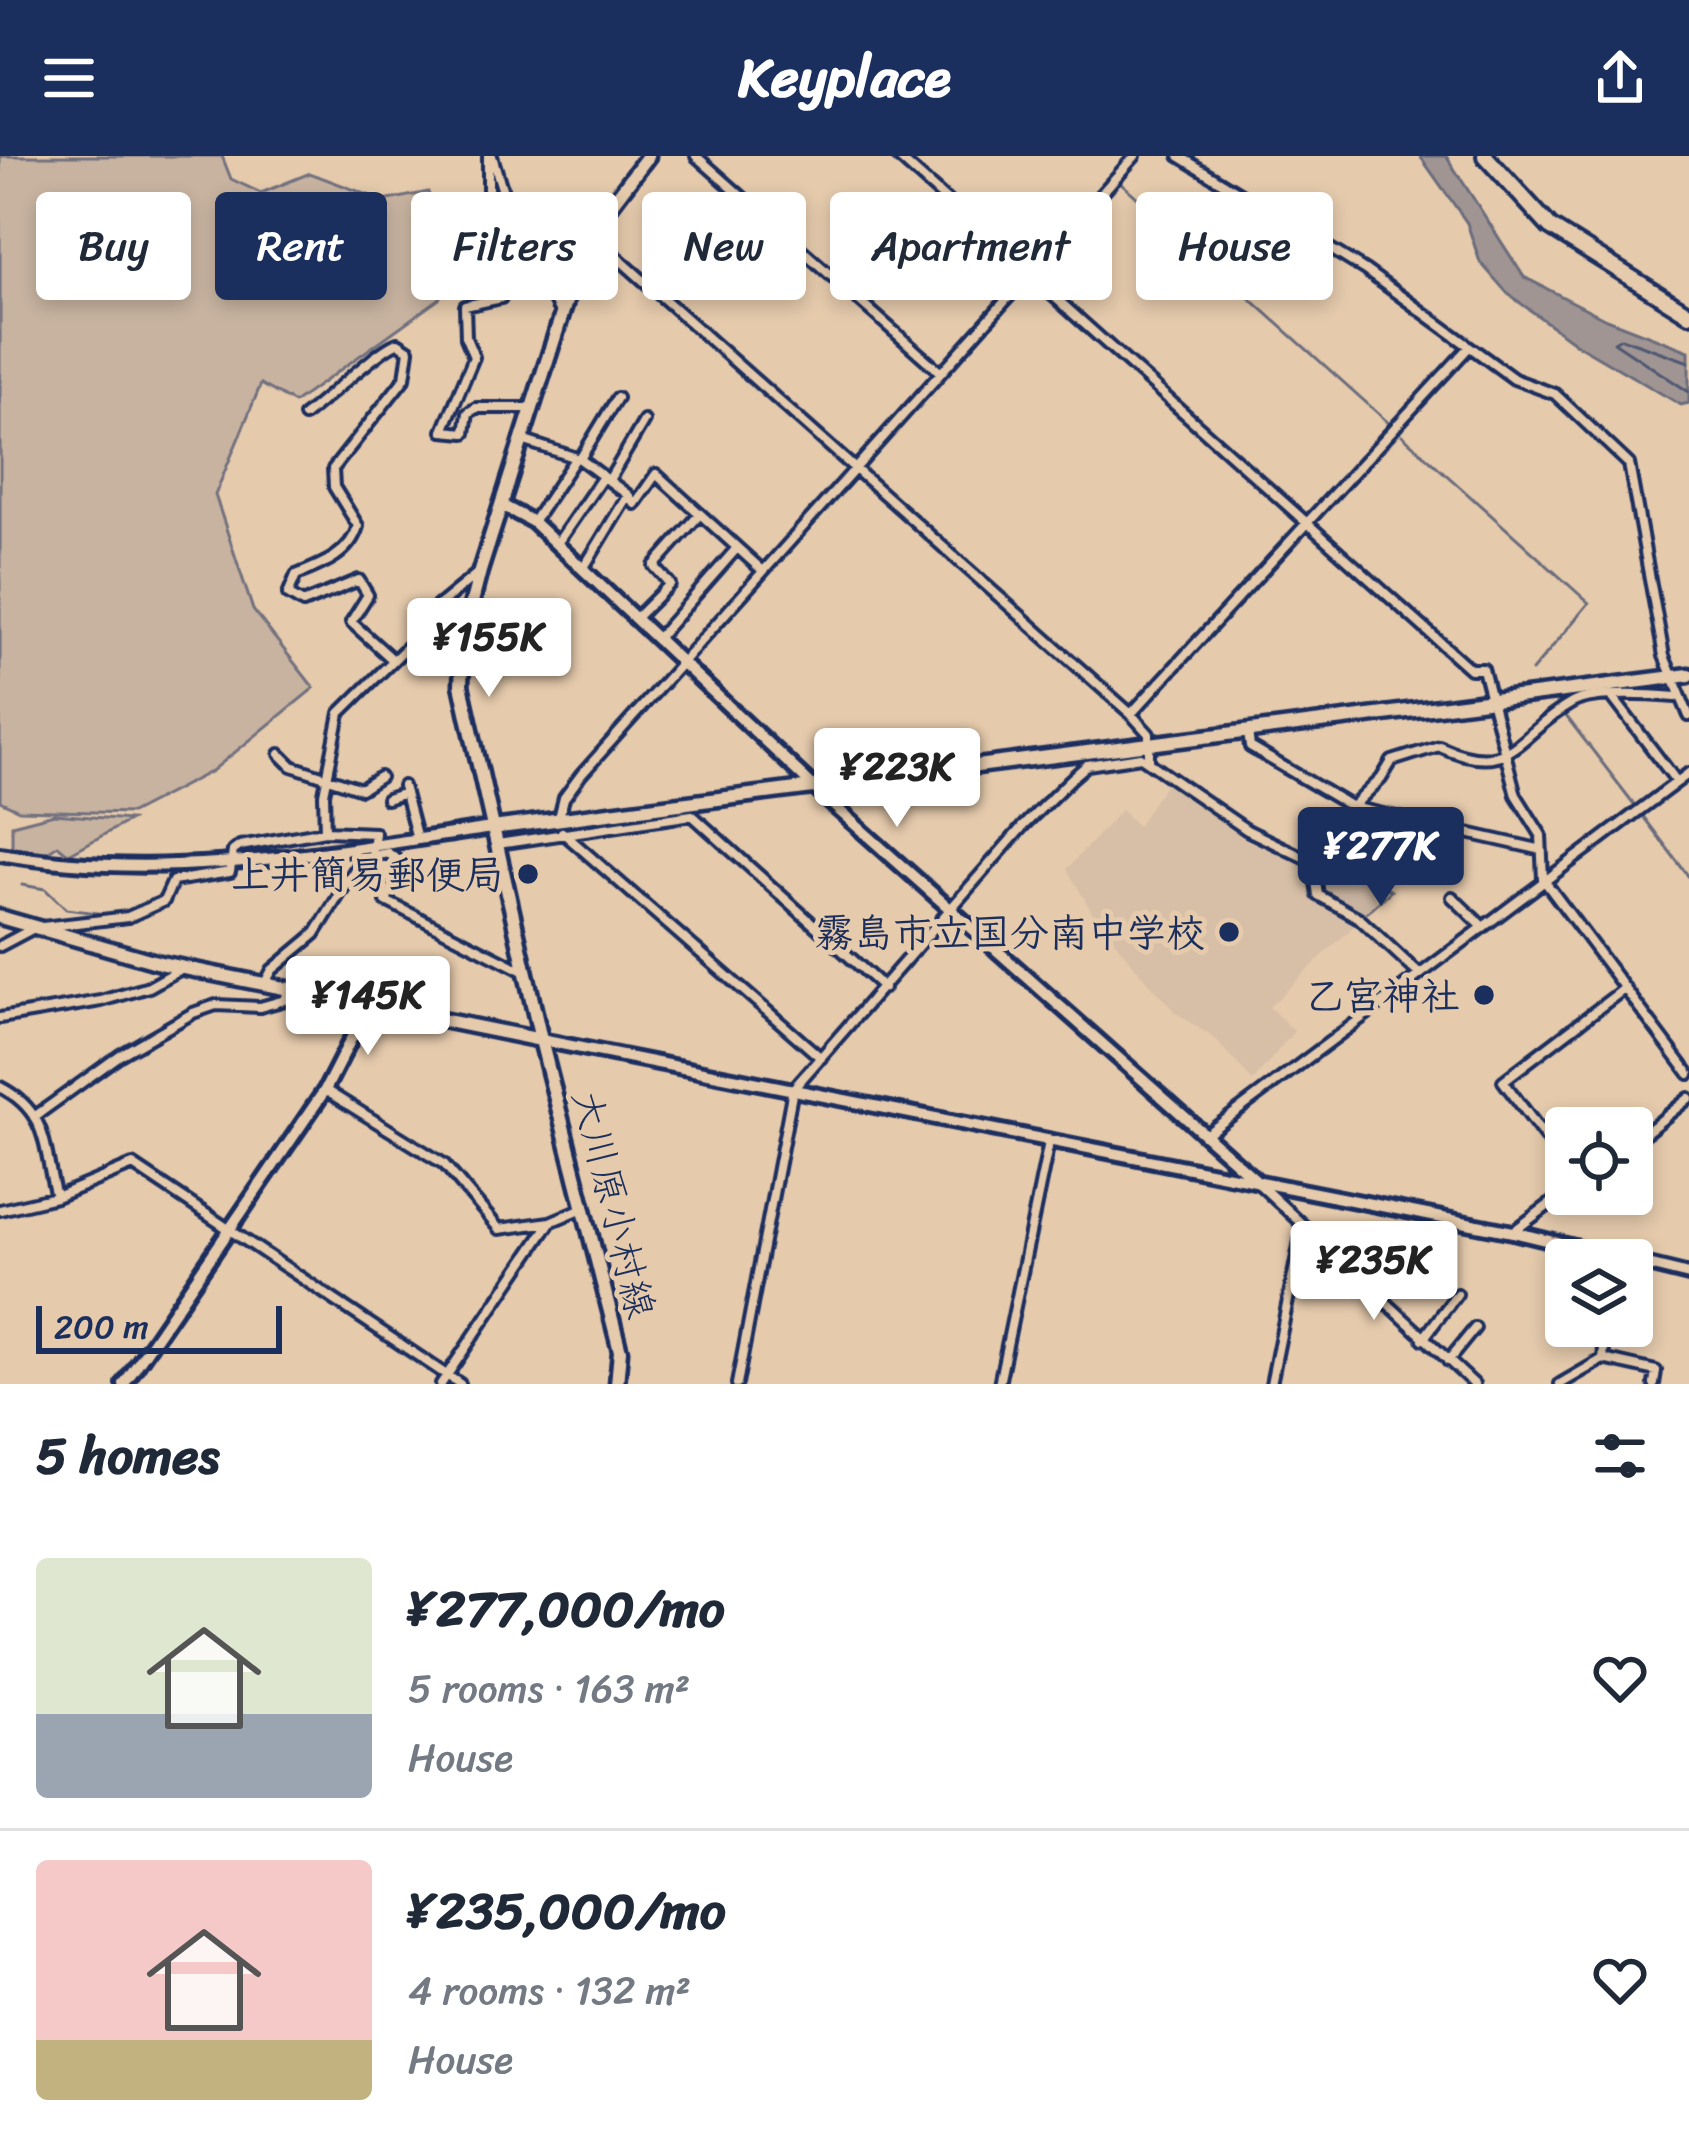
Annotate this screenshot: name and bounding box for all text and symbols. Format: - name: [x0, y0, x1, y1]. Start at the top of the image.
- text: Keyplace: [738, 30, 951, 126]
- icon: menu: [36, 45, 102, 111]
- icon: share: [1587, 45, 1653, 111]
- chip: Buy: [36, 192, 191, 300]
- chip: Rent: [215, 192, 387, 300]
- chip: Filters: [411, 192, 618, 300]
- chip: New: [642, 192, 806, 300]
- chip: Apartment: [830, 192, 1112, 300]
- chip: House: [1136, 192, 1333, 300]
- pin: ¥155K: [405, 598, 573, 700]
- text: ¥155K: [434, 602, 544, 671]
- pin: ¥223K: [813, 728, 981, 830]
- text: ¥223K: [841, 732, 953, 801]
- pin: ¥277K: [1297, 807, 1465, 909]
- text: ¥277K: [1325, 811, 1437, 880]
- place label: 上井簡易郵便局: [231, 840, 504, 909]
- marker: 上井簡易郵便局: [515, 861, 541, 887]
- place label: 霧島市立国分南中学校: [815, 898, 1205, 967]
- marker: 霧島市立国分南中学校: [1216, 919, 1242, 945]
- pin: ¥145K: [284, 956, 452, 1058]
- text: ¥145K: [313, 960, 423, 1029]
- place label: 乙宮神社: [1304, 961, 1460, 1030]
- marker: 乙宮神社: [1471, 982, 1497, 1008]
- street label: 大川原小村線: [552, 1082, 676, 1326]
- map controls: [1545, 1107, 1653, 1347]
- button: locate: [1545, 1107, 1653, 1215]
- pin: ¥235K: [1290, 1221, 1458, 1323]
- text: ¥235K: [1317, 1225, 1431, 1294]
- button: layers: [1545, 1239, 1653, 1347]
- text: 200 m: [54, 1298, 149, 1356]
- scale bar: [36, 1300, 282, 1353]
- text: 5 homes: [36, 1411, 219, 1501]
- icon: filters: [1587, 1423, 1653, 1489]
- text: ¥277,000/mo: [408, 1564, 725, 1654]
- icon: home: [132, 1606, 276, 1750]
- icon: heart: [1587, 1645, 1653, 1711]
- text: 5 rooms · 163 m²: [408, 1654, 690, 1723]
- text: House: [408, 1723, 513, 1792]
- text: ¥235,000/mo: [408, 1866, 726, 1956]
- icon: home: [132, 1908, 276, 2052]
- icon: heart: [1587, 1947, 1653, 2013]
- text: 4 rooms · 132 m²: [408, 1956, 691, 2025]
- text: House: [408, 2025, 513, 2094]

